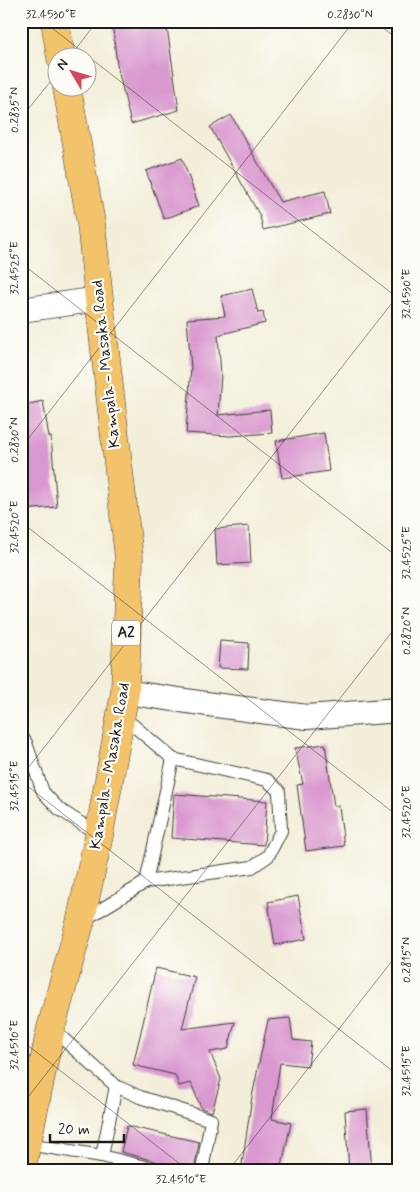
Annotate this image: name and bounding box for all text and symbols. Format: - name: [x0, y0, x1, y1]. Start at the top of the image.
- text: 32.4530°E: [26, 7, 76, 23]
- text: 0.2830°N: [327, 7, 373, 23]
- north arrow: [48, 48, 98, 98]
- text: N: [53, 55, 73, 74]
- text: 0.2835°N: [7, 87, 23, 133]
- text: 32.4525°E: [7, 241, 23, 295]
- text: 32.4530°E: [399, 269, 415, 319]
- street label: Kampala - Masaka Road: [87, 279, 125, 449]
- text: 0.2830°N: [7, 417, 23, 463]
- text: 32.4520°E: [7, 501, 23, 553]
- text: 32.4525°E: [399, 526, 415, 580]
- text: 0.2820°N: [399, 607, 415, 655]
- road number: A2: [112, 620, 140, 646]
- street label: Kampala - Masaka Road: [85, 681, 135, 851]
- text: 32.4515°E: [7, 761, 23, 811]
- text: 32.4520°E: [399, 786, 415, 838]
- text: 0.2815°N: [399, 937, 415, 983]
- text: 32.4510°E: [7, 1020, 23, 1070]
- text: 32.4515°E: [399, 1046, 415, 1096]
- scale bar: [50, 1112, 124, 1144]
- text: 20 m: [58, 1120, 90, 1140]
- text: 32.4510°E: [156, 1172, 206, 1188]

